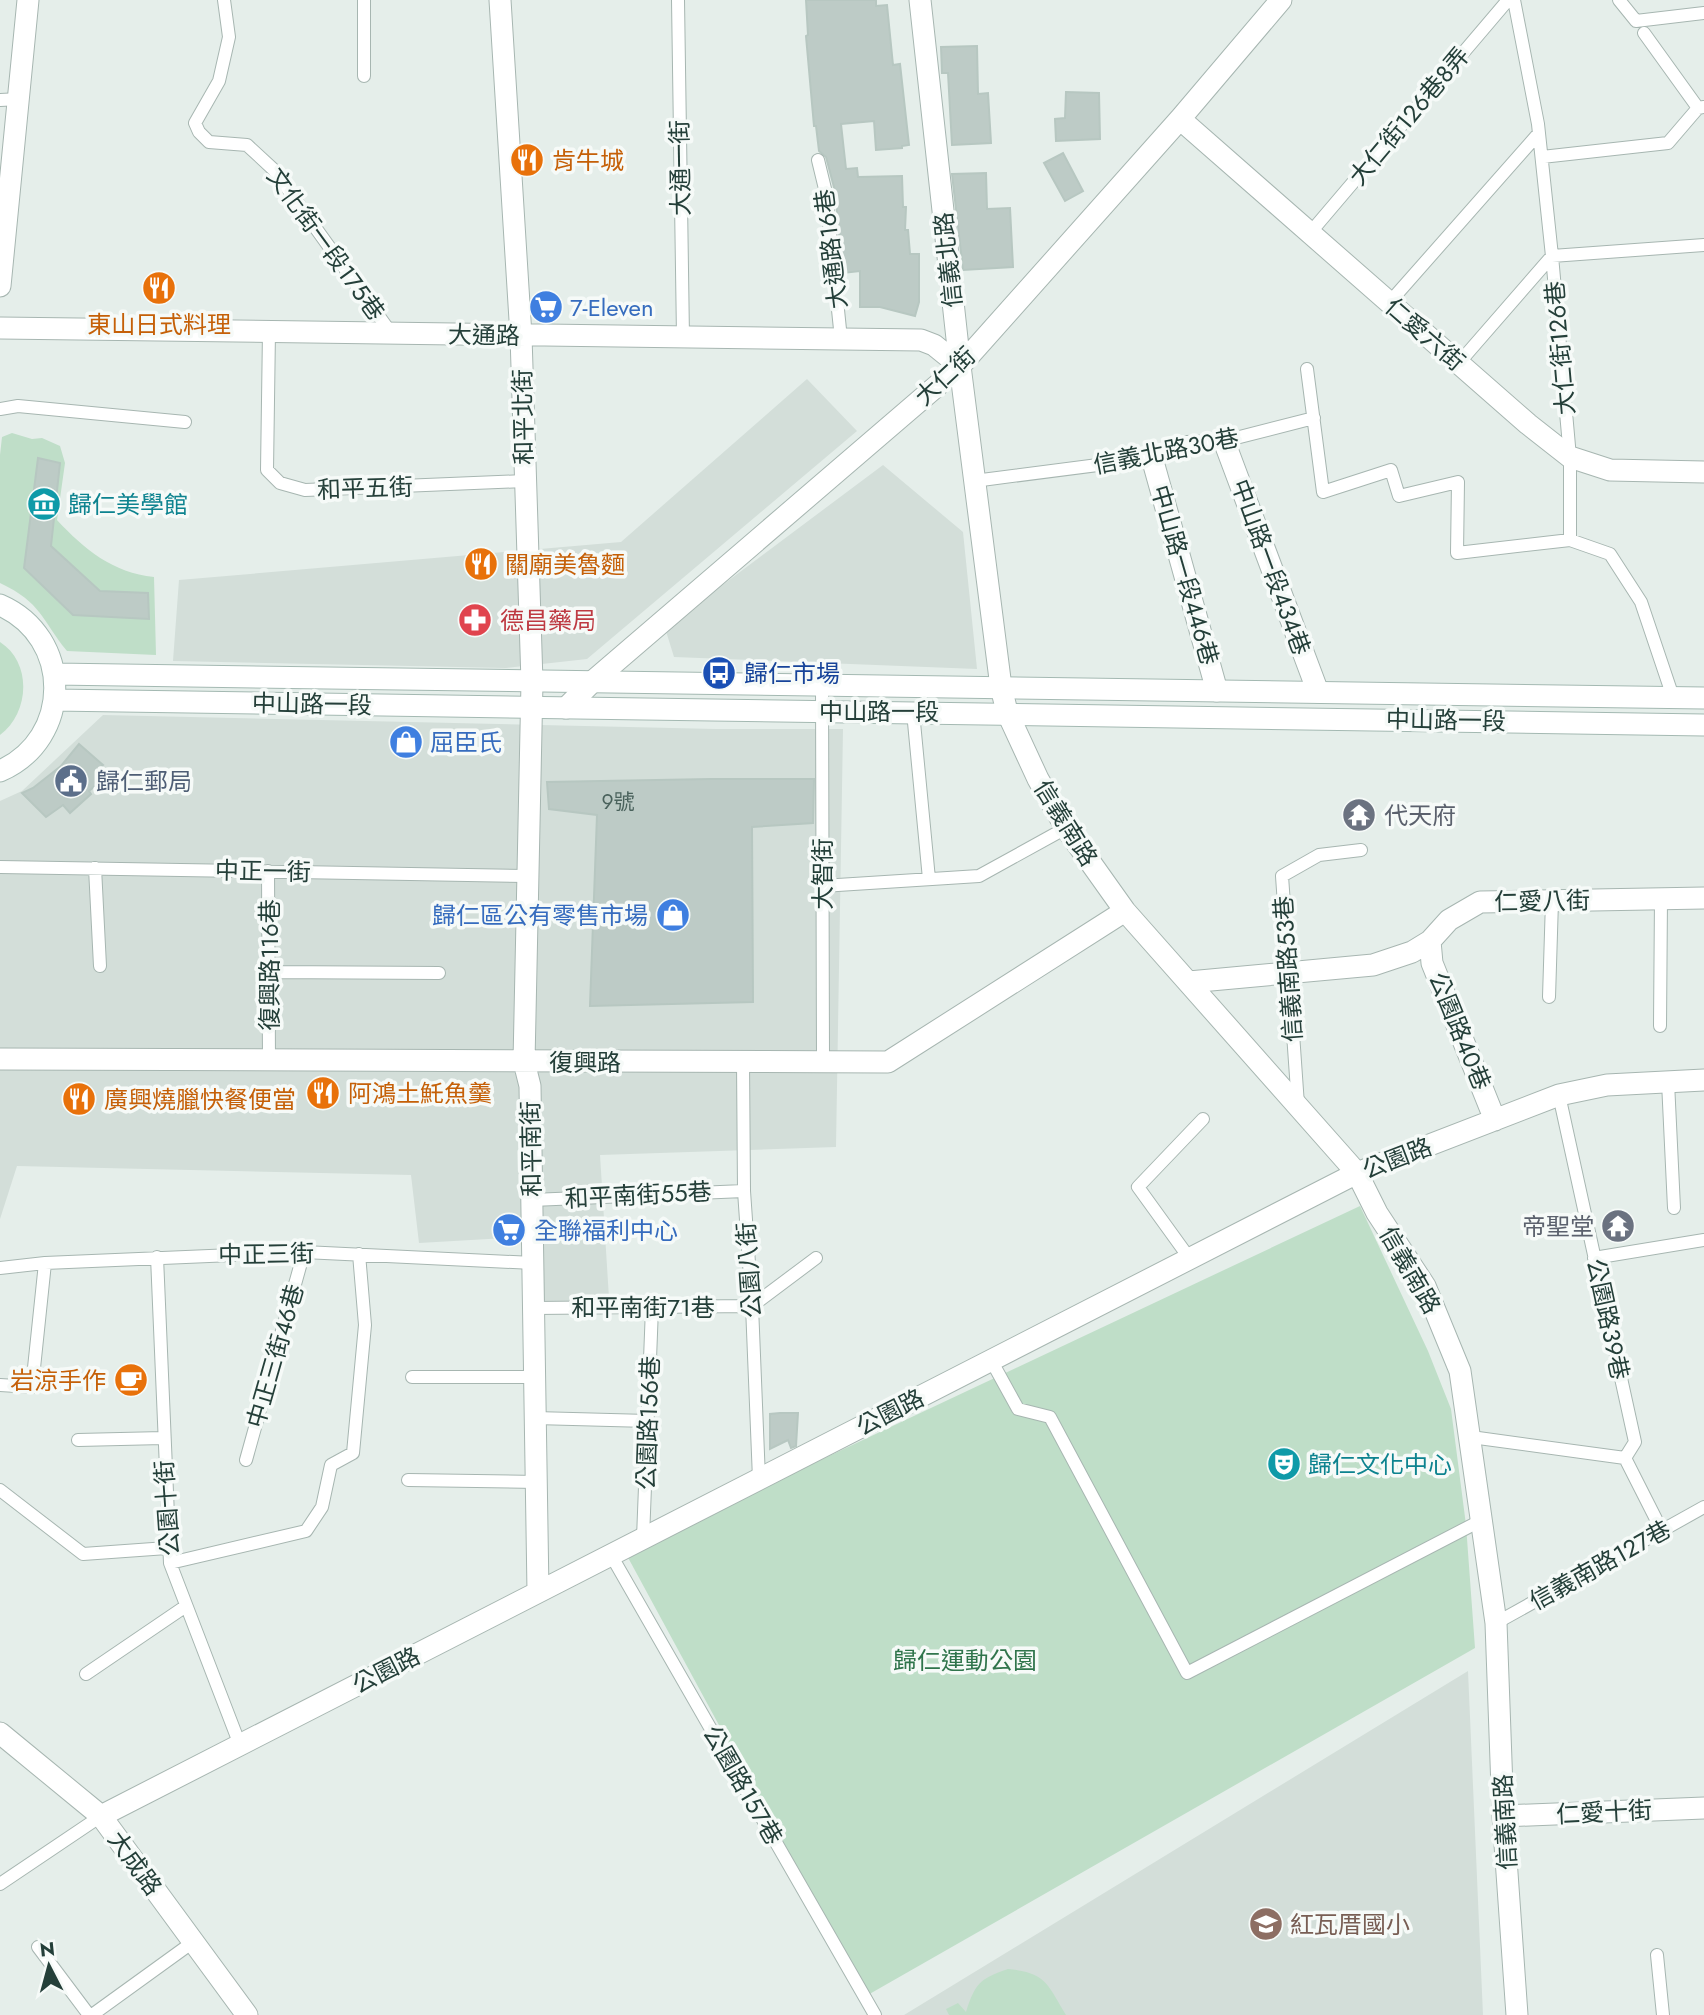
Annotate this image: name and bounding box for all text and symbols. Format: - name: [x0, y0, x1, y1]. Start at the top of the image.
- street label: 大仁街126巷8弄: [1341, 39, 1477, 193]
- street label: 大通一街: [662, 120, 698, 216]
- restaurant icon: 肯牛城: [508, 141, 546, 179]
- place label: 肯牛城: [552, 143, 624, 178]
- street label: 文化街一段175巷: [259, 161, 393, 327]
- street label: 大通路16巷: [806, 187, 856, 311]
- street label: 信義北路: [926, 210, 970, 310]
- restaurant icon: 東山日式料理: [140, 269, 178, 307]
- street label: 大仁街126巷: [1537, 280, 1583, 416]
- supermarket icon: 7-Eleven: [527, 288, 565, 326]
- street label: 仁愛六街: [1377, 289, 1473, 379]
- place label: 7-Eleven: [570, 290, 654, 325]
- place label: 東山日式料理: [87, 307, 231, 342]
- street label: 大通路: [448, 317, 520, 353]
- street label: 大仁街: [907, 339, 983, 413]
- street label: 和平北街: [505, 369, 541, 465]
- street label: 信義北路30巷: [1090, 420, 1242, 482]
- street label: 和平五街: [316, 469, 414, 507]
- street label: 中山路一段434巷: [1223, 474, 1319, 660]
- street label: 中山路一段446巷: [1143, 481, 1227, 669]
- museum icon: 歸仁美學館: [25, 485, 63, 523]
- place label: 歸仁美學館: [68, 487, 188, 522]
- restaurant icon: 關廟美魯麵: [462, 545, 500, 583]
- place label: 關廟美魯麵: [505, 547, 625, 582]
- pharmacy icon: 德昌藥局: [456, 601, 494, 639]
- place label: 德昌藥局: [500, 603, 596, 638]
- bus stop icon: 歸仁市場: [700, 654, 738, 692]
- place label: 歸仁市場: [744, 656, 840, 691]
- street label: 中山路一段: [252, 685, 372, 723]
- street label: 中山路一段: [819, 694, 939, 729]
- street label: 中山路一段: [1386, 701, 1506, 739]
- shop icon: 屈臣氏: [387, 723, 425, 761]
- place label: 屈臣氏: [430, 725, 502, 760]
- public building icon: 歸仁郵局: [52, 762, 90, 800]
- place label: 歸仁郵局: [96, 764, 192, 799]
- street label: 信義南路: [1026, 773, 1106, 873]
- house number: 9號: [601, 787, 635, 817]
- temple icon: 代天府: [1340, 796, 1378, 834]
- place label: 代天府: [1384, 798, 1456, 833]
- street label: 大智街: [805, 838, 840, 910]
- street label: 中正一街: [215, 853, 311, 889]
- street label: 仁愛八街: [1494, 883, 1590, 919]
- street label: 信義南路53巷: [1265, 895, 1311, 1043]
- shop icon: 歸仁區公有零售市場: [654, 896, 692, 934]
- place label: 歸仁區公有零售市場: [432, 898, 648, 933]
- street label: 復興路116巷: [252, 899, 287, 1031]
- street label: 公園路40巷: [1420, 967, 1500, 1095]
- street label: 復興路: [549, 1045, 621, 1080]
- restaurant icon: 阿鴻土魠魚羹: [304, 1074, 342, 1112]
- place label: 阿鴻土魠魚羹: [348, 1076, 492, 1111]
- restaurant icon: 廣興燒臘快餐便當: [60, 1080, 98, 1118]
- place label: 廣興燒臘快餐便當: [104, 1082, 296, 1117]
- street label: 和平南街: [513, 1101, 549, 1197]
- street label: 公園路: [1357, 1129, 1437, 1187]
- street label: 和平南街55巷: [564, 1174, 712, 1216]
- temple icon: 帝聖堂: [1599, 1207, 1637, 1245]
- place label: 帝聖堂: [1522, 1209, 1594, 1244]
- supermarket icon: 全聯福利中心: [490, 1211, 528, 1249]
- place label: 全聯福利中心: [534, 1213, 678, 1248]
- street label: 信義南路: [1371, 1220, 1449, 1320]
- street label: 公園八街: [728, 1221, 770, 1319]
- street label: 中正三街: [218, 1236, 314, 1272]
- street label: 公園路39巷: [1578, 1255, 1638, 1383]
- street label: 中正三街46巷: [238, 1280, 312, 1432]
- street label: 和平南街71巷: [571, 1290, 715, 1325]
- street label: 公園路156巷: [628, 1355, 668, 1491]
- cafe icon: 岩涼手作: [112, 1361, 150, 1399]
- place label: 岩涼手作: [10, 1363, 106, 1398]
- street label: 公園路: [850, 1380, 930, 1444]
- theatre icon: 歸仁文化中心: [1265, 1445, 1303, 1483]
- place label: 歸仁文化中心: [1308, 1447, 1452, 1482]
- street label: 公園十街: [146, 1459, 188, 1557]
- street label: 信義南路127巷: [1523, 1512, 1677, 1618]
- street label: 公園路: [346, 1638, 426, 1702]
- park label: 歸仁運動公園: [893, 1643, 1037, 1678]
- street label: 公園路157巷: [695, 1719, 791, 1851]
- street label: 信義南路: [1485, 1773, 1525, 1871]
- street label: 仁愛十街: [1555, 1792, 1653, 1832]
- street label: 大成路: [100, 1824, 170, 1902]
- school or university icon: 紅瓦厝國小: [1247, 1905, 1285, 1943]
- place label: 紅瓦厝國小: [1290, 1907, 1410, 1942]
- north arrow: [14, 1931, 84, 2001]
- text: N: [38, 1935, 56, 1964]

